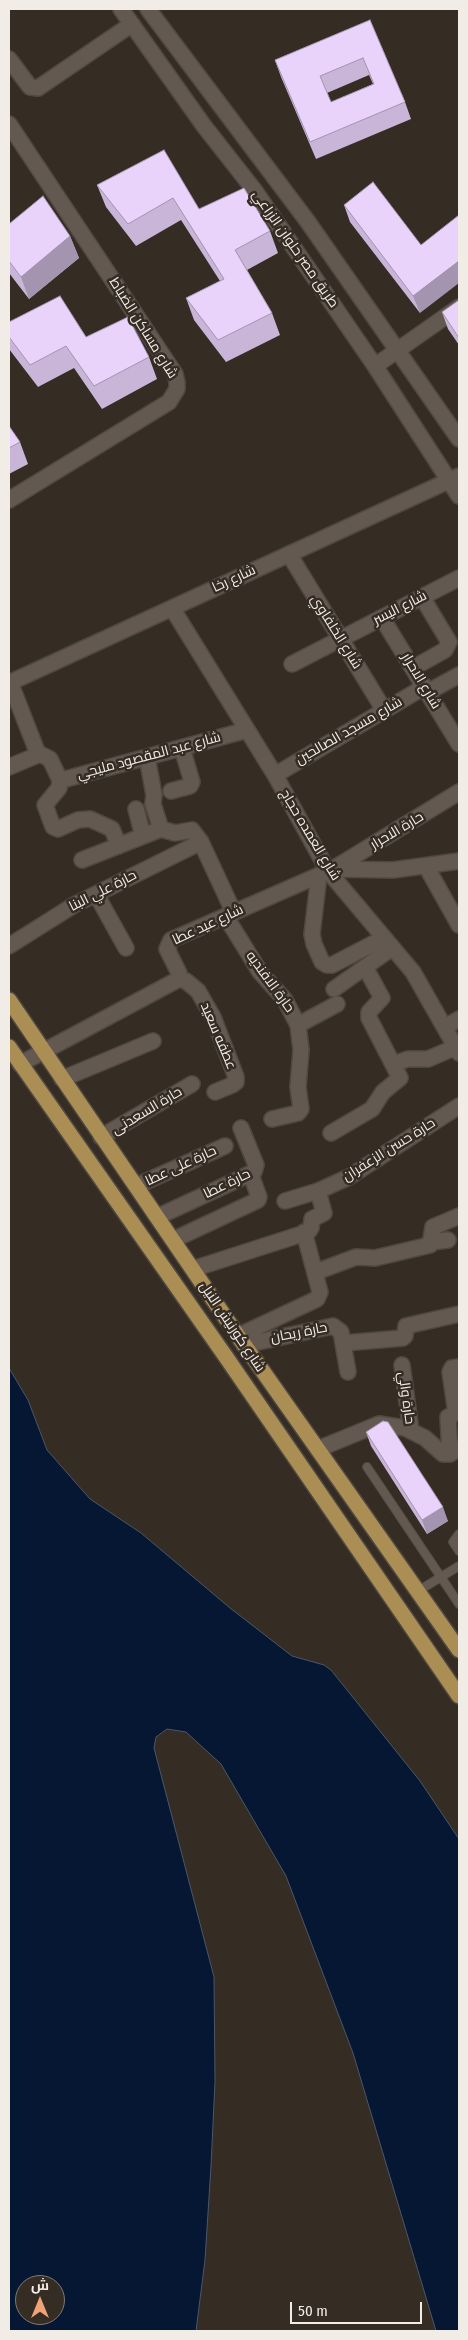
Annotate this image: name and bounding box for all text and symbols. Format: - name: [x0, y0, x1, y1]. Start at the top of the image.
- street label: طريق مصر حلوان الزراعي: [248, 187, 342, 311]
- street label: شارع مساكن الضباط: [105, 274, 181, 382]
- street label: شارع رخا: [210, 562, 258, 596]
- street label: شارع اليسر: [370, 587, 430, 629]
- street label: شارع الخلفاوي: [307, 592, 365, 672]
- street label: شارع الاحرار: [398, 650, 444, 712]
- street label: شارع مسجد الصالحين: [293, 694, 405, 768]
- street label: شارع عبد المقصود مليجي: [75, 729, 223, 783]
- street label: شارع العمده حجاج: [276, 786, 344, 884]
- street label: حارة الاحرار: [367, 809, 427, 853]
- street label: حارة علي البنا: [67, 867, 139, 915]
- street label: شارع عيد عطا: [170, 901, 246, 949]
- street label: حارة الافنديه: [242, 948, 298, 1016]
- street label: عطفه سعيد: [196, 1000, 240, 1072]
- street label: حارة السعدنى: [109, 1083, 185, 1139]
- street label: حارة حسن الزعفران: [340, 1115, 438, 1185]
- street label: حارة على عطا: [143, 1142, 219, 1190]
- street label: حارة عطا: [201, 1166, 253, 1202]
- street label: شارع كورنيش النيل: [196, 1279, 268, 1375]
- street label: حارة ريحان: [269, 1319, 329, 1347]
- street label: حارة والي: [394, 1371, 418, 1425]
- north arrow: [15, 2275, 65, 2325]
- text: ش: [31, 2277, 49, 2294]
- scale bar: [293, 2292, 426, 2324]
- text: 50 m: [298, 2302, 328, 2320]

